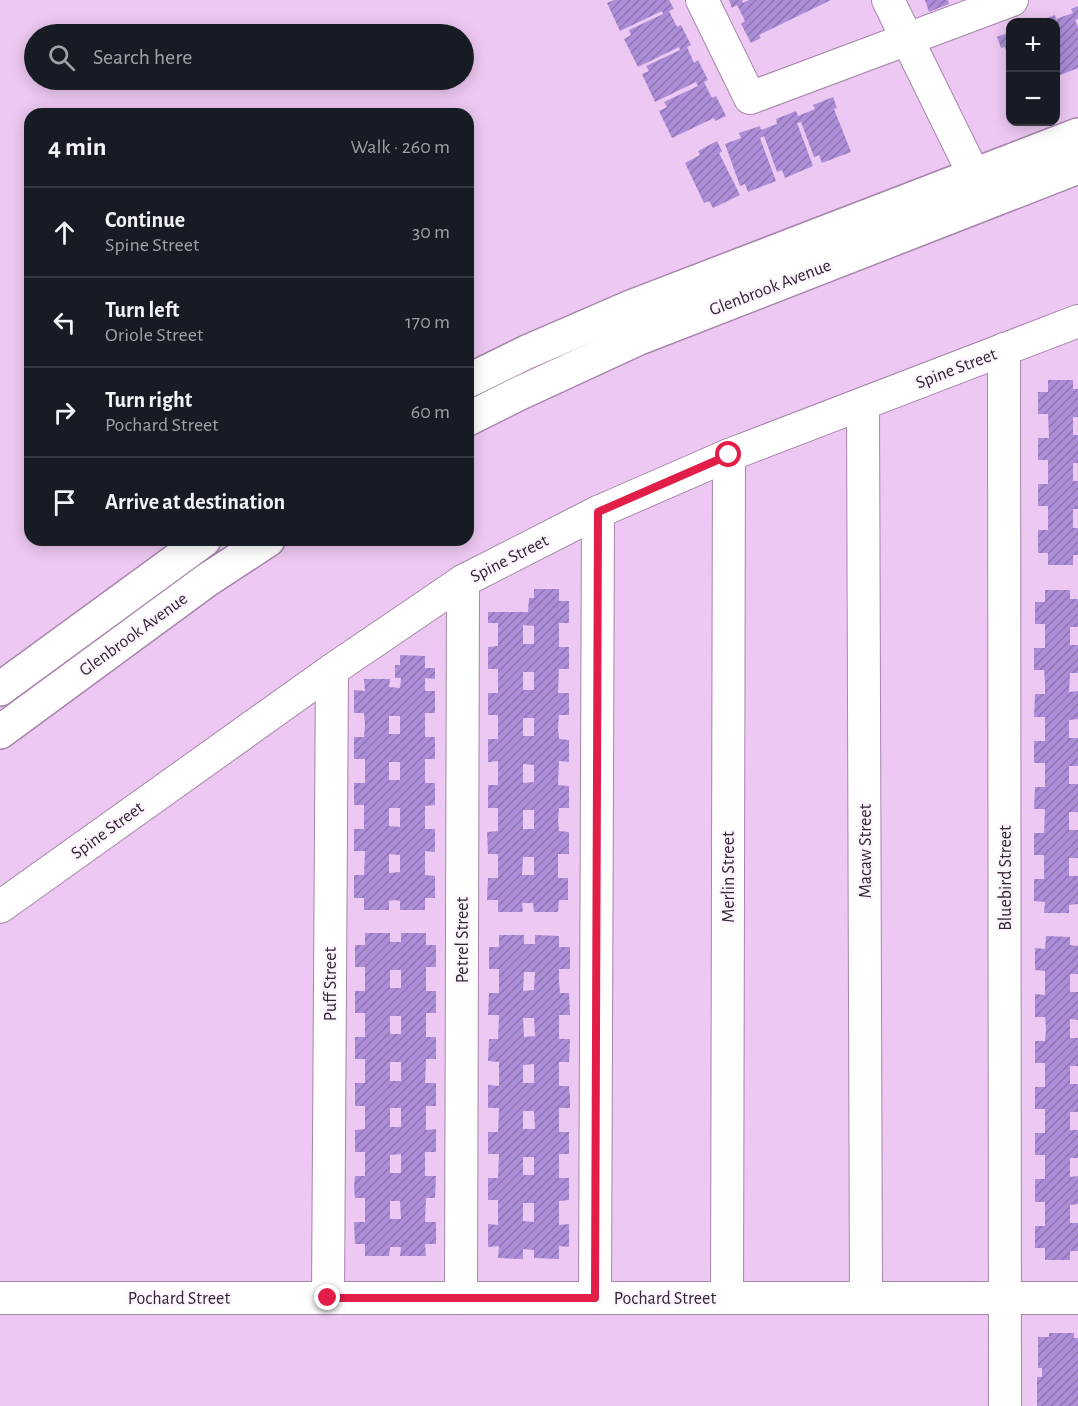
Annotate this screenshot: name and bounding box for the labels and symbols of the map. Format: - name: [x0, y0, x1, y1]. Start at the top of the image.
- street label: Glenbrook Avenue: [707, 256, 834, 319]
- street label: Spine Street: [913, 345, 999, 393]
- route start: [715, 441, 741, 467]
- street label: Spine Street: [468, 531, 552, 586]
- street label: Glenbrook Avenue: [76, 590, 191, 680]
- street label: Spine Street: [68, 798, 147, 863]
- street label: Macaw Street: [857, 803, 875, 898]
- street label: Bluebird Street: [997, 825, 1015, 931]
- street label: Merlin Street: [720, 831, 738, 923]
- street label: Petrel Street: [454, 896, 472, 983]
- street label: Puff Street: [322, 947, 340, 1021]
- route end: [314, 1284, 340, 1310]
- street label: Pochard Street: [128, 1290, 230, 1308]
- street label: Pochard Street: [614, 1290, 716, 1308]

